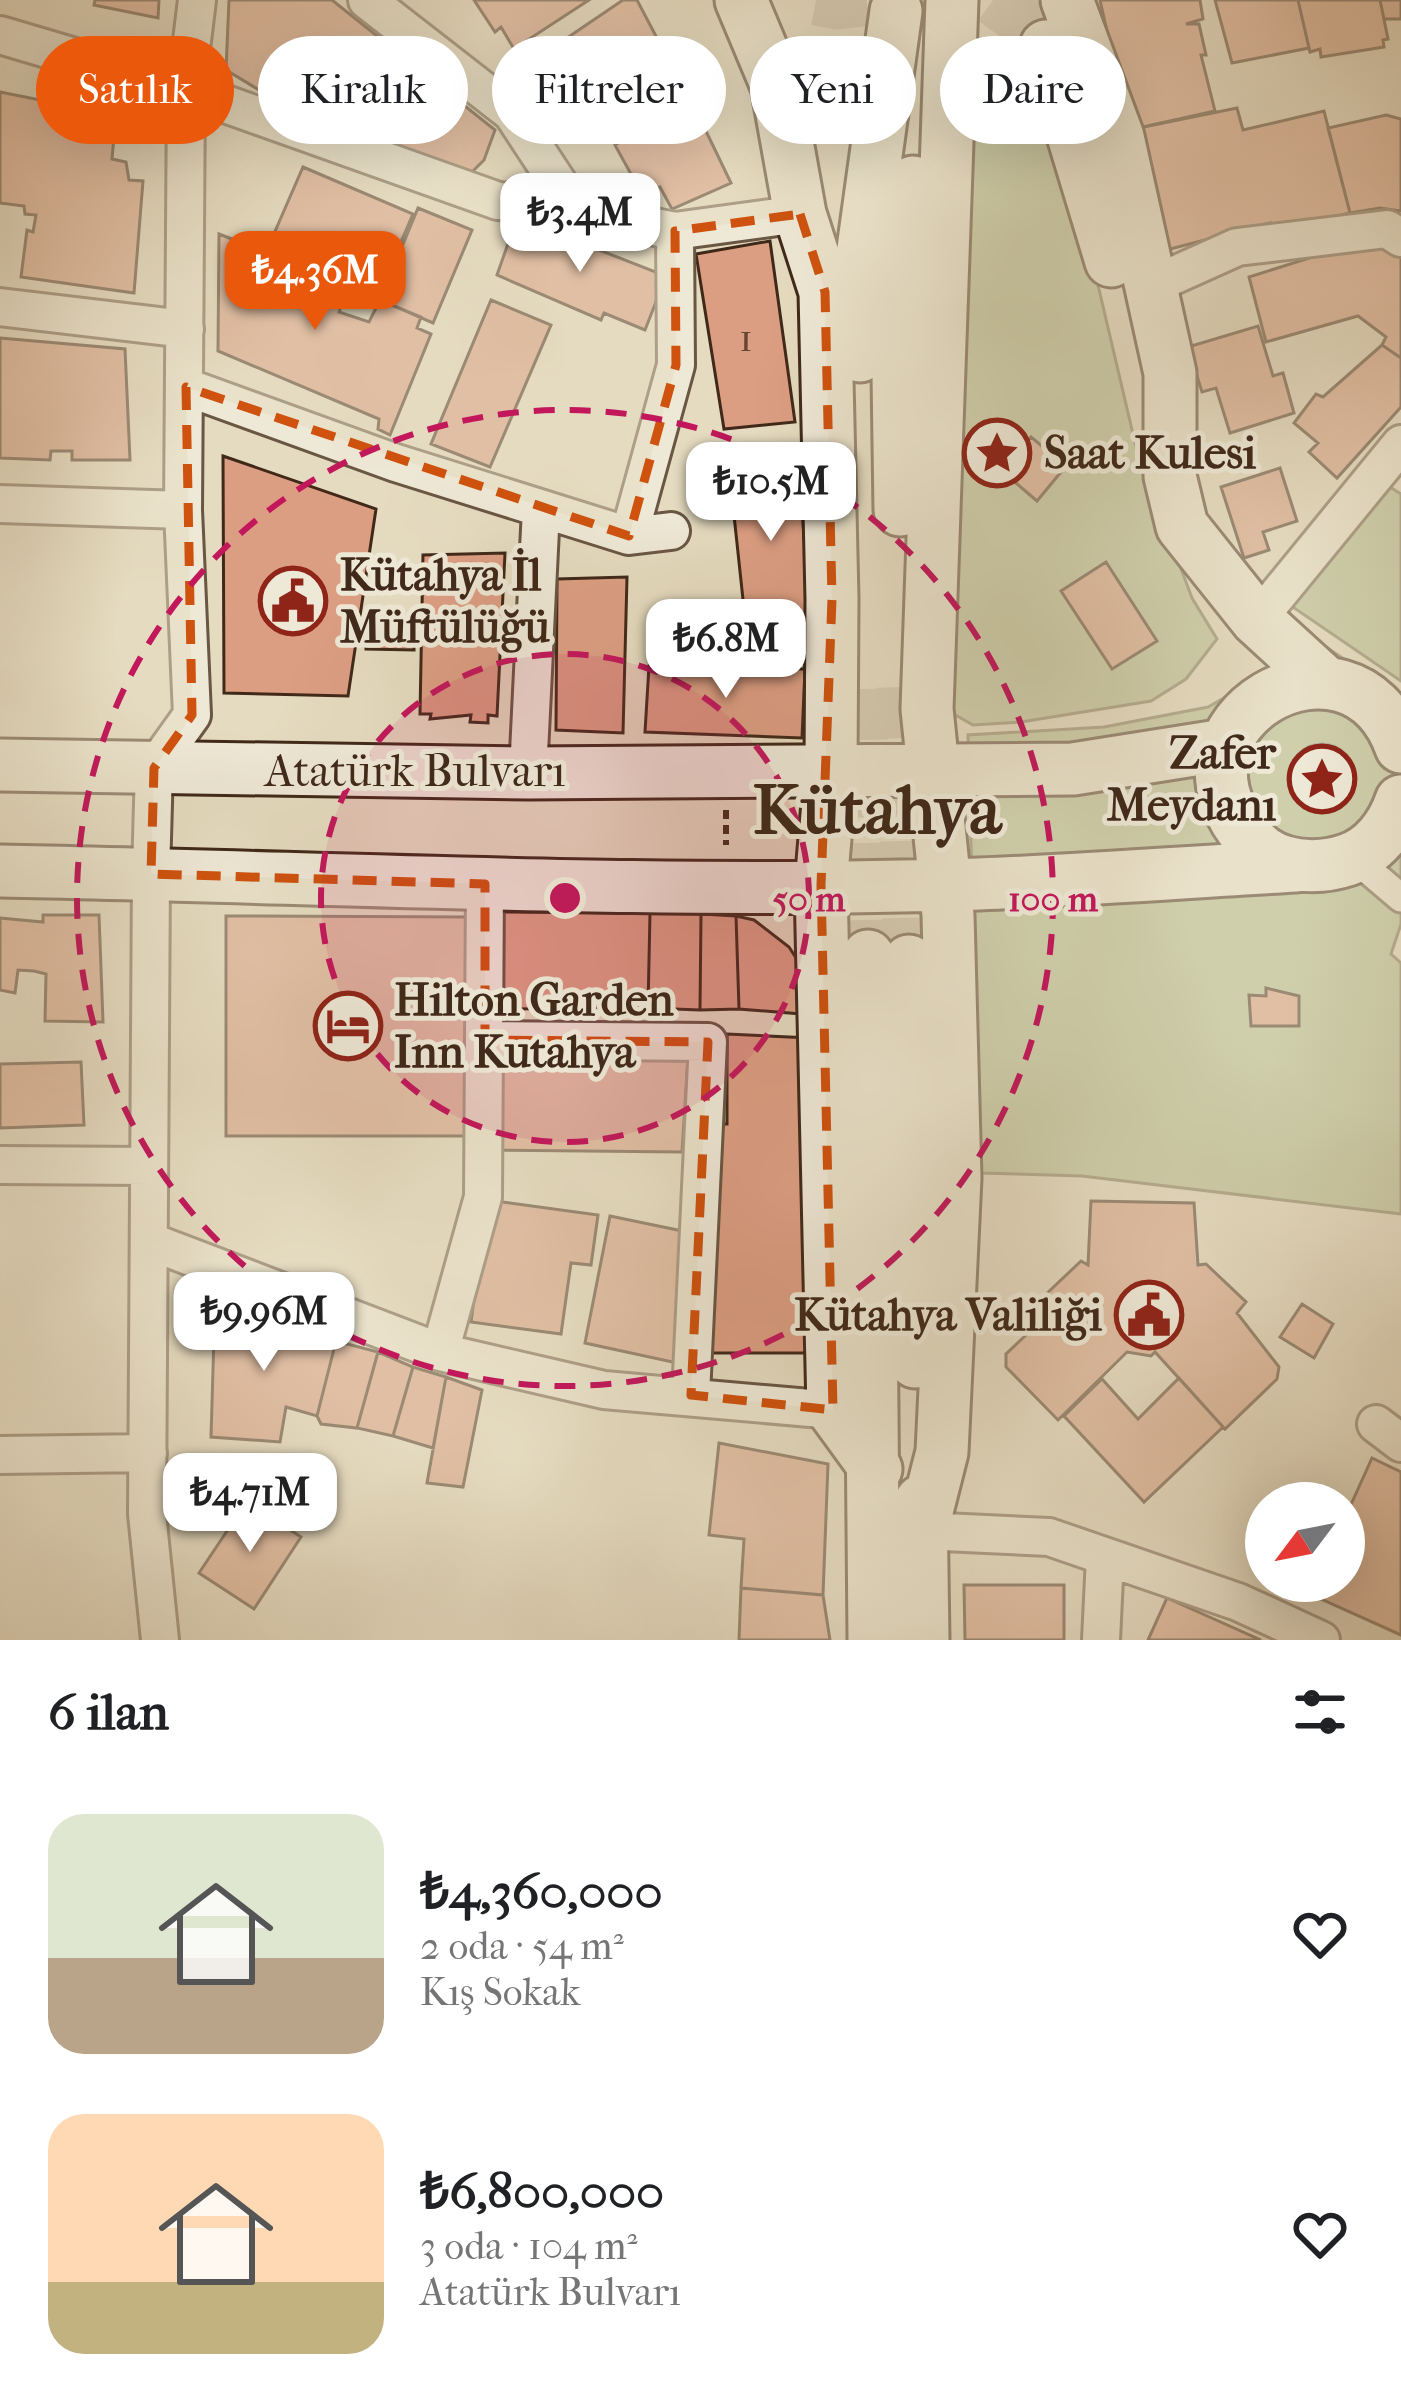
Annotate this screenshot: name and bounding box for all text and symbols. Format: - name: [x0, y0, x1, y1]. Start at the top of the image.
- chip: Satılık: [36, 36, 234, 144]
- chip: Kiralık: [258, 36, 468, 144]
- chip: Filtreler: [492, 36, 726, 144]
- chip: Yeni: [750, 36, 916, 144]
- chip: Daire: [940, 36, 1126, 144]
- pin: ₺3.4M: [496, 173, 664, 275]
- text: ₺3.4M: [527, 189, 633, 235]
- pin: ₺4.36M: [217, 231, 413, 333]
- text: ₺4.36M: [252, 247, 378, 293]
- house number: 1: [739, 315, 753, 361]
- place icon: Saat Kulesi: [962, 418, 1032, 488]
- place label: Saat Kulesi: [1044, 427, 1257, 480]
- pin: ₺10.5M: [673, 442, 869, 544]
- text: ₺10.5M: [713, 458, 829, 504]
- place label: Kütahya İl Müftülüğü: [340, 548, 550, 654]
- public building icon: Kütahya İl Müftülüğü: [258, 566, 328, 636]
- pin: ₺6.8M: [642, 599, 810, 701]
- text: ₺6.8M: [673, 615, 779, 661]
- place label: Zafer Meydanı: [1107, 727, 1277, 832]
- place icon: Zafer Meydanı: [1287, 744, 1357, 814]
- street label: Atatürk Bulvarı: [263, 745, 565, 798]
- district label: Kütahya: [753, 770, 1003, 851]
- centre of rings: [544, 877, 586, 919]
- text: 50 m: [773, 878, 847, 920]
- text: 100 m: [1008, 878, 1099, 920]
- place label: Hilton Garden Inn Kutahya: [394, 974, 674, 1079]
- hotel icon: Hilton Garden Inn Kutahya: [313, 991, 383, 1061]
- pin: ₺9.96M: [166, 1272, 362, 1374]
- public building icon: Kütahya Valiliği: [1114, 1280, 1184, 1350]
- text: ₺9.96M: [201, 1288, 328, 1334]
- place label: Kütahya Valiliği: [794, 1289, 1103, 1342]
- pin: ₺4.71M: [152, 1453, 348, 1555]
- text: ₺4.71M: [190, 1469, 310, 1515]
- north arrow: [1245, 1482, 1365, 1602]
- map controls: [1245, 1482, 1365, 1602]
- icon: filters: [1287, 1679, 1353, 1745]
- text: 6 ilan: [48, 1682, 169, 1742]
- text: ₺4,360,000: [420, 1861, 663, 1921]
- icon: home: [144, 1862, 288, 2006]
- icon: heart: [1287, 1901, 1353, 1967]
- text: 2 oda · 54 m²: [420, 1923, 624, 1969]
- text: Kış Sokak: [420, 1969, 580, 2015]
- text: ₺6,800,000: [420, 2161, 664, 2221]
- icon: home: [144, 2162, 288, 2306]
- icon: heart: [1287, 2201, 1353, 2267]
- text: 3 oda · 104 m²: [420, 2223, 638, 2269]
- text: Atatürk Bulvarı: [420, 2269, 681, 2315]

